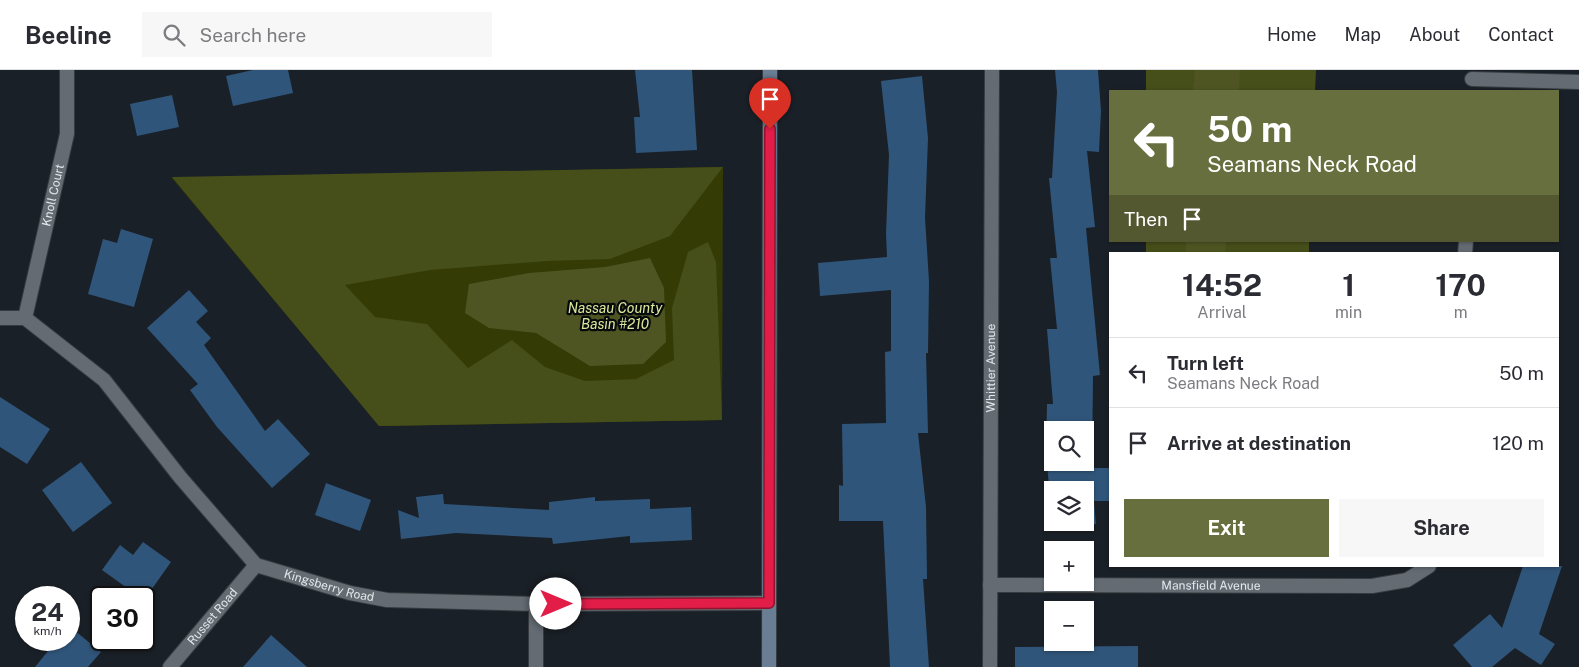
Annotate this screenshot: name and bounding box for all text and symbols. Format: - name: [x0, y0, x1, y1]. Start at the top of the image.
- search box: [142, 12, 492, 57]
- text: Beeline: [25, 21, 112, 49]
- icon: search: [160, 21, 188, 49]
- text: Search here: [200, 24, 306, 46]
- text: Home: [1267, 24, 1317, 45]
- text: Map: [1345, 24, 1381, 45]
- text: About: [1409, 24, 1460, 45]
- text: Contact: [1488, 24, 1554, 45]
- pin: [749, 78, 791, 129]
- icon: arrive: [756, 85, 784, 113]
- text: 50 m: [1207, 109, 1292, 150]
- icon: left: [1124, 110, 1189, 175]
- text: Seamans Neck Road: [1207, 151, 1417, 177]
- street label: Knoll Court: [39, 162, 67, 228]
- icon: arrive: [1178, 205, 1206, 233]
- text: Then: [1124, 208, 1168, 230]
- text: 14:52: [1182, 267, 1262, 303]
- text: 1: [1342, 267, 1355, 303]
- text: 170: [1435, 267, 1486, 303]
- water label: Nassau County Basin #210: [568, 300, 663, 332]
- text: Arrival: [1197, 303, 1247, 322]
- text: min: [1335, 303, 1362, 322]
- text: m: [1454, 303, 1468, 322]
- street label: Whittier Avenue: [984, 323, 998, 412]
- text: Turn left: [1167, 352, 1244, 374]
- icon: left: [1124, 359, 1152, 387]
- text: 50 m: [1499, 362, 1544, 384]
- text: Seamans Neck Road: [1167, 374, 1320, 393]
- map controls: [1044, 421, 1094, 651]
- button: search: [1044, 421, 1094, 471]
- icon: arrive: [1124, 429, 1152, 457]
- text: Arrive at destination: [1167, 432, 1351, 454]
- text: 120 m: [1492, 432, 1544, 454]
- button: layers: [1044, 481, 1094, 531]
- button: Exit: [1124, 499, 1329, 557]
- button: Share: [1339, 499, 1544, 557]
- button: +: [1044, 541, 1094, 591]
- street label: Kingsberry Road: [282, 567, 375, 604]
- position arrow: [529, 577, 581, 629]
- street label: Mansfield Avenue: [1161, 578, 1261, 593]
- street label: Russet Road: [185, 585, 240, 648]
- speed limit sign: 30: [90, 586, 155, 651]
- text: 24: [31, 597, 64, 627]
- button: −: [1044, 601, 1094, 651]
- text: km/h: [33, 624, 62, 638]

